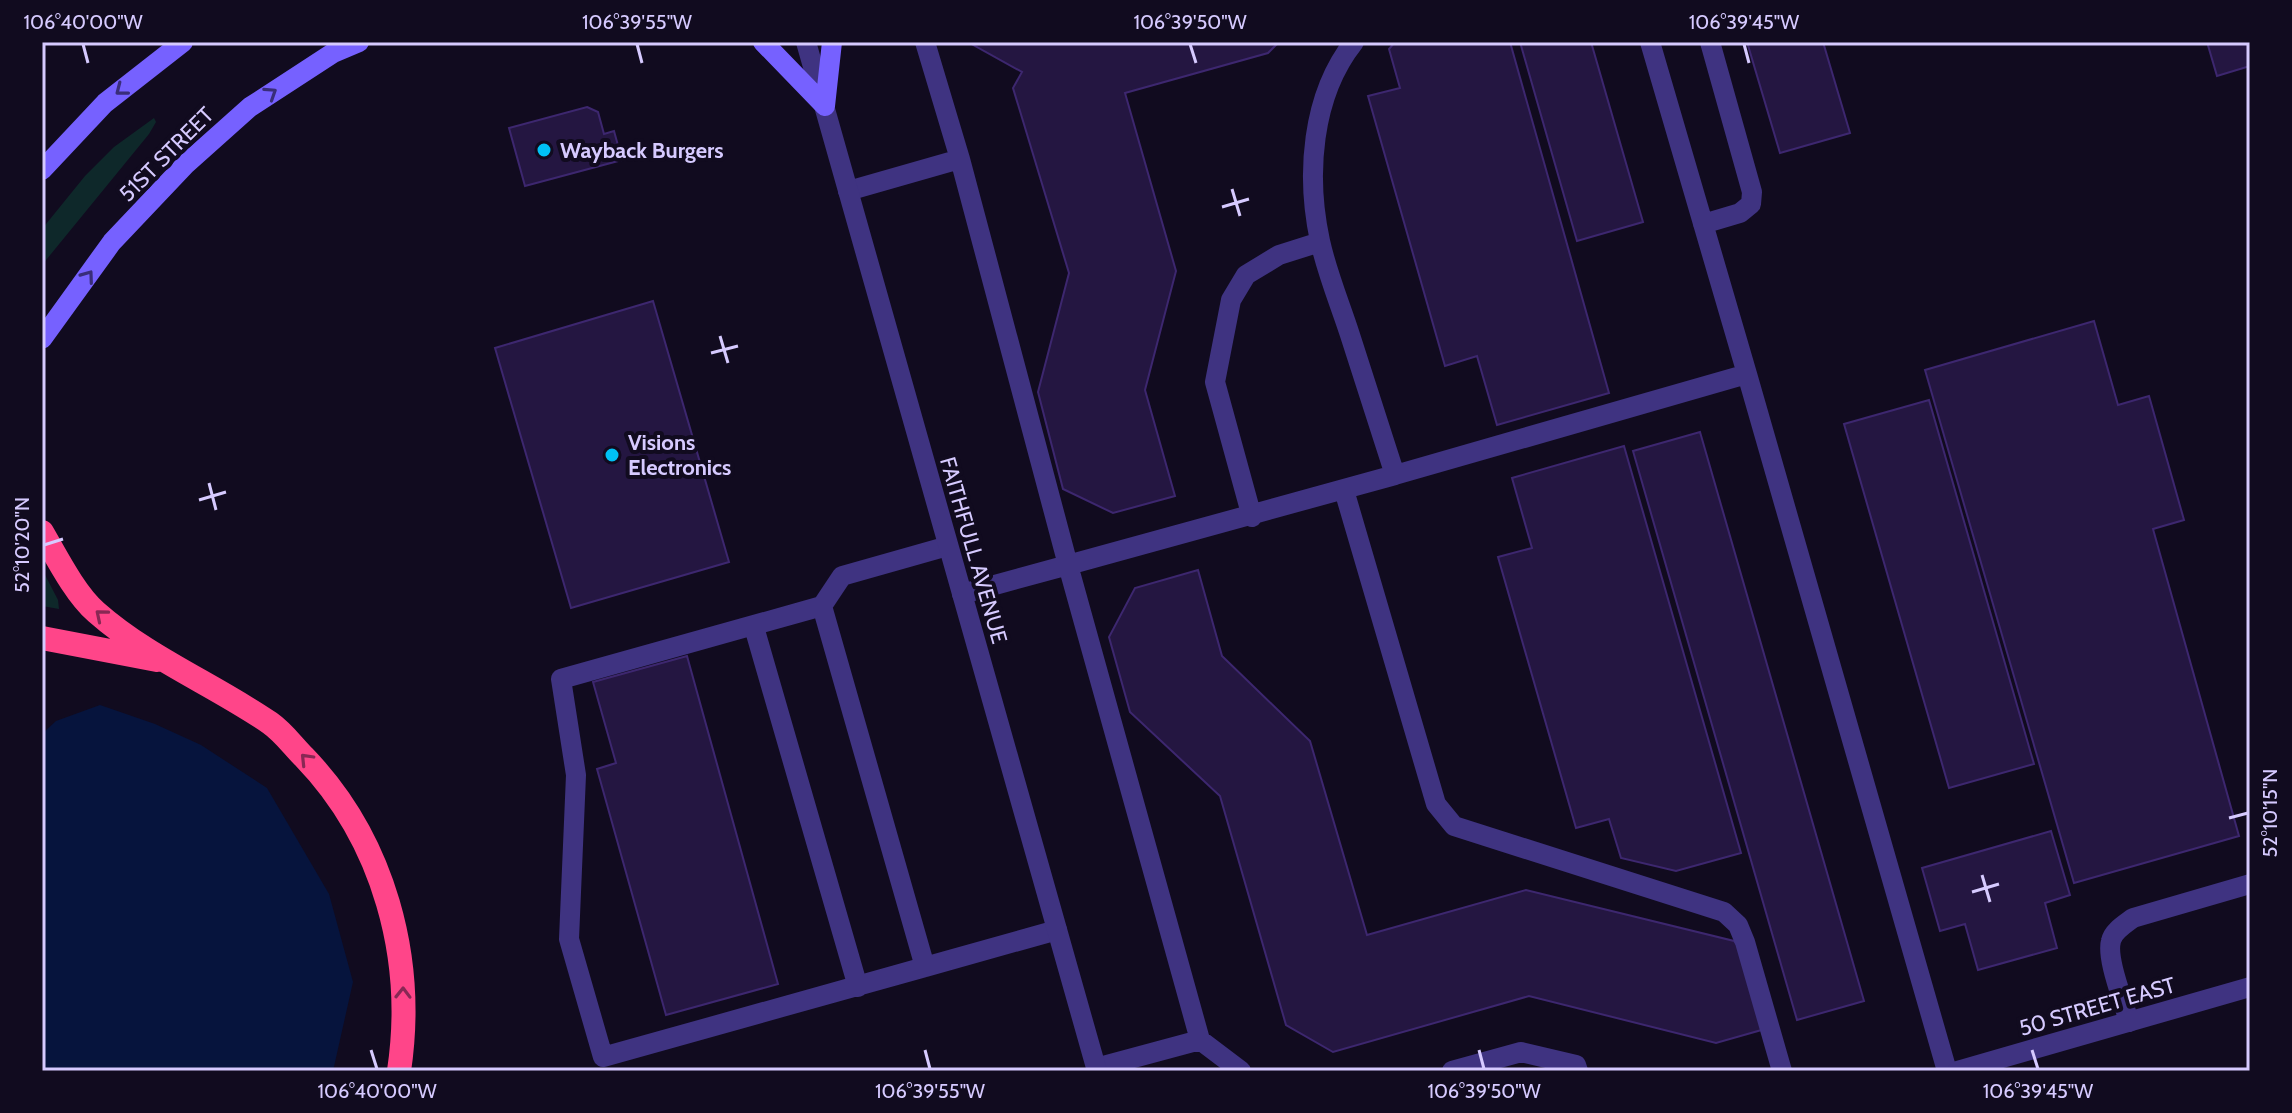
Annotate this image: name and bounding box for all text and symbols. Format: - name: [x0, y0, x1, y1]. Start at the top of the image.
- text: 106°40'00"W: [23, 10, 143, 34]
- text: 106°39'55"W: [582, 10, 692, 34]
- text: 106°39'50"W: [1133, 10, 1247, 34]
- text: 106°39'45"W: [1689, 10, 1799, 34]
- one-way arrow: [116, 80, 130, 95]
- one-way arrow: [263, 88, 277, 103]
- street label: 51ST STREET: [113, 101, 219, 207]
- place label: Wayback Burgers: [560, 137, 724, 164]
- marker: Wayback Burgers: [535, 141, 553, 159]
- one-way arrow: [78, 270, 93, 284]
- place label: Visions Electronics: [628, 429, 731, 481]
- marker: Visions Electronics: [603, 446, 621, 464]
- street label: FAITHFULL AVENUE: [934, 454, 1013, 647]
- text: 52°10'20"N: [10, 497, 34, 593]
- one-way arrow: [95, 610, 110, 625]
- one-way arrow: [300, 754, 315, 768]
- text: 52°10'15"N: [2258, 769, 2282, 857]
- street label: 50 STREET EAST: [2016, 971, 2179, 1042]
- one-way arrow: [395, 986, 412, 999]
- text: 106°40'00"W: [317, 1079, 437, 1103]
- text: 106°39'55"W: [875, 1079, 985, 1103]
- text: 106°39'50"W: [1427, 1079, 1541, 1103]
- text: 106°39'45"W: [1983, 1079, 2093, 1103]

